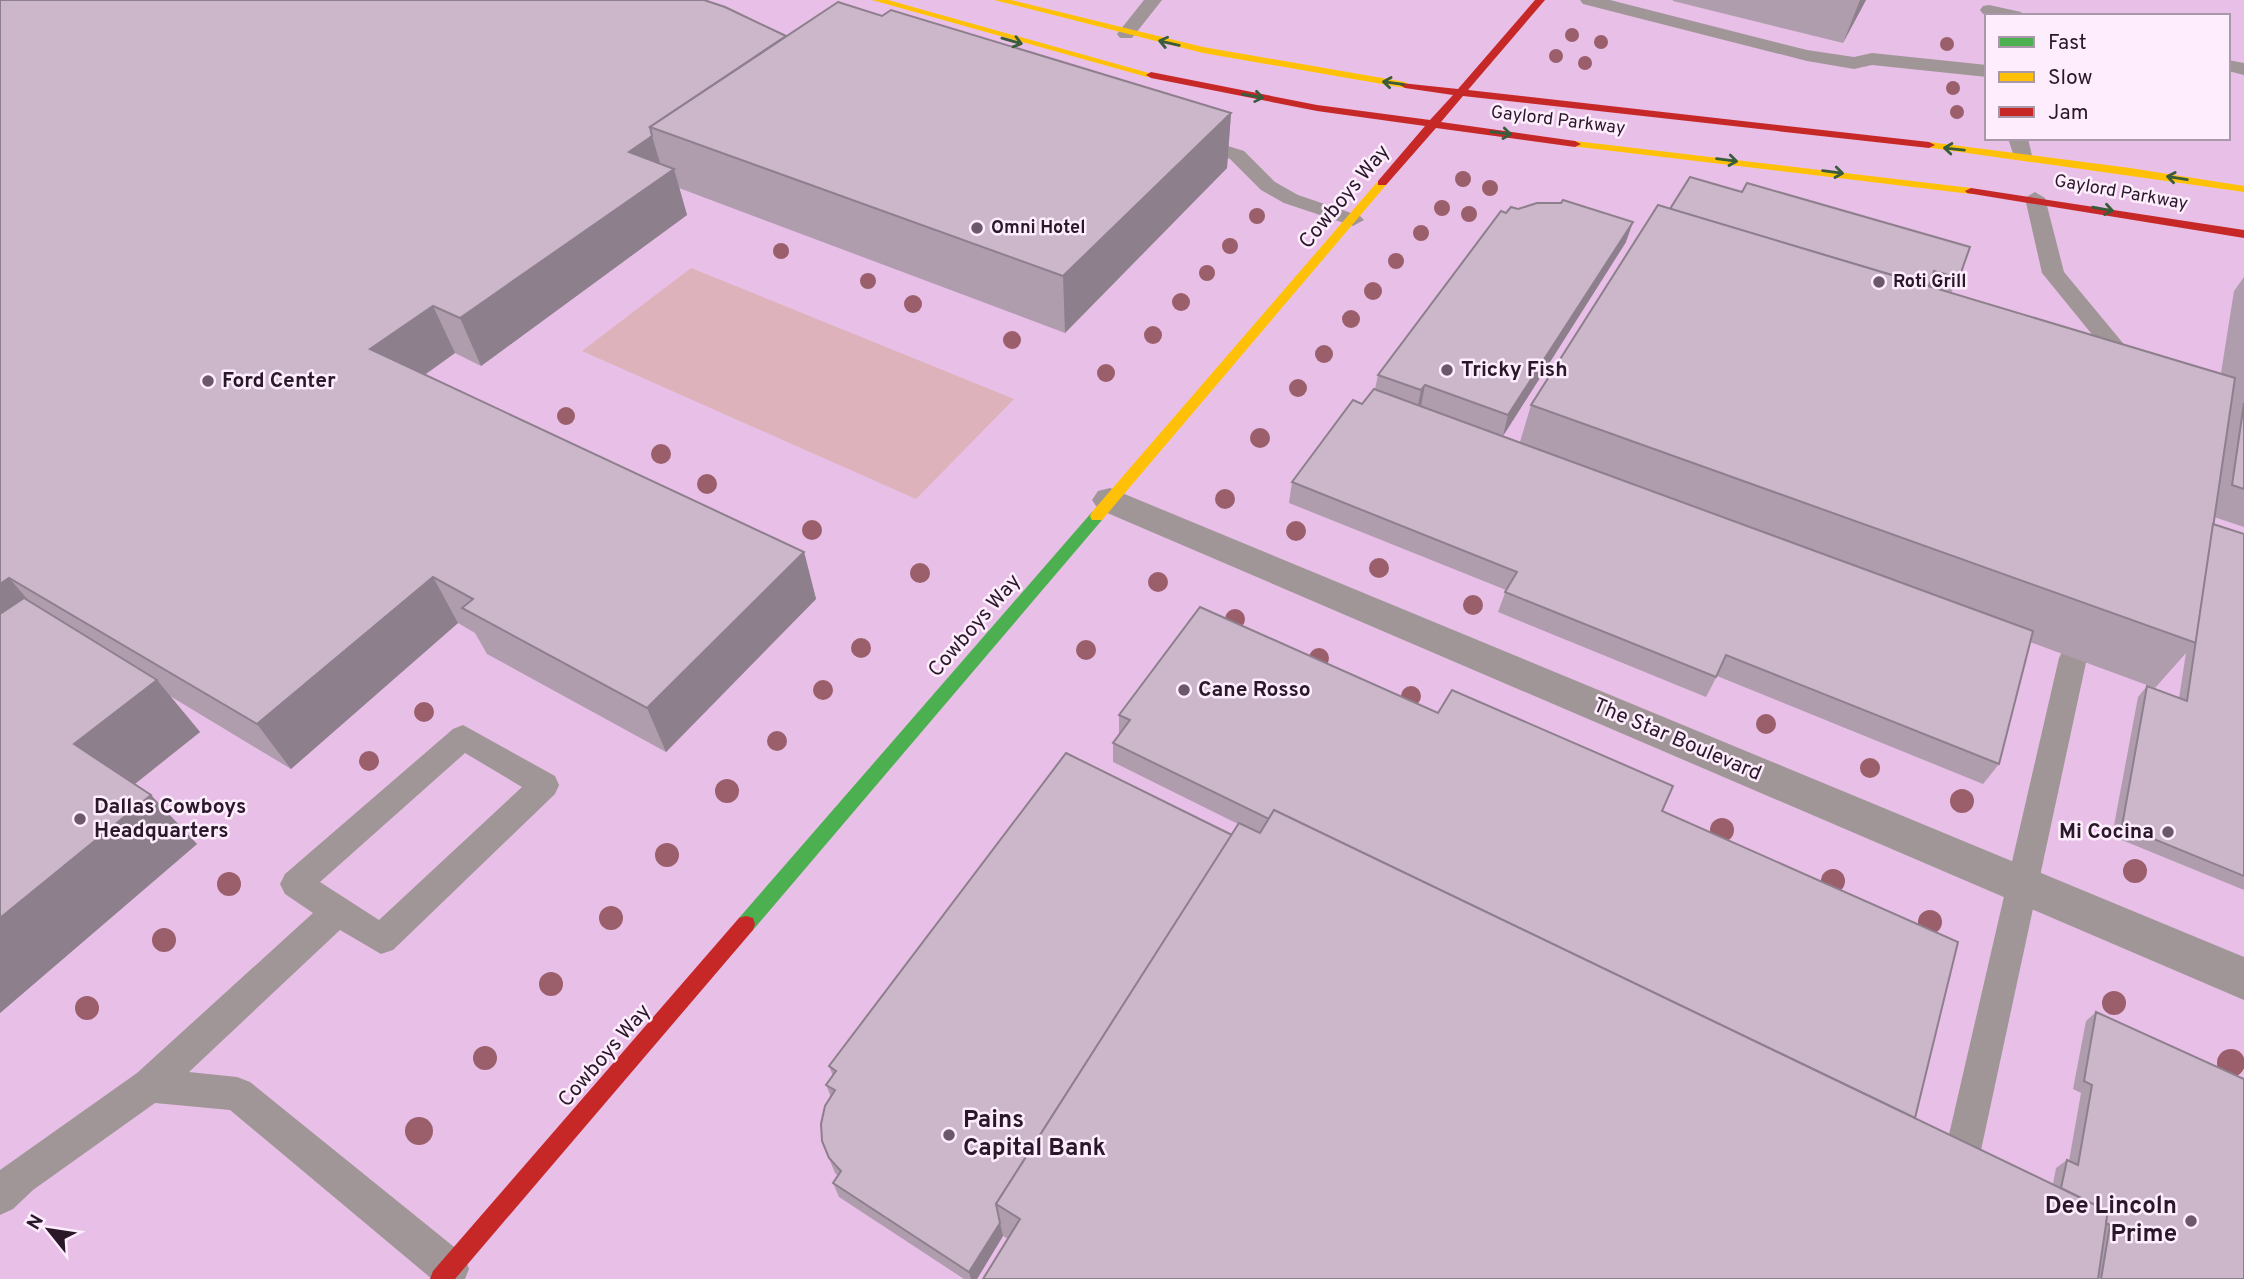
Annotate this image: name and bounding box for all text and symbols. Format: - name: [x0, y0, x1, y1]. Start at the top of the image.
- legend: [1985, 14, 2230, 140]
- text: Fast: [2048, 30, 2087, 57]
- one-way arrow: [1001, 35, 1023, 48]
- one-way arrow: [1158, 36, 1181, 50]
- text: Slow: [2048, 65, 2093, 92]
- one-way arrow: [1382, 77, 1405, 90]
- one-way arrow: [1241, 90, 1264, 103]
- text: Jam: [2048, 100, 2089, 127]
- street label: Gaylord Parkway: [1489, 101, 1627, 141]
- one-way arrow: [1489, 127, 1512, 140]
- street label: Cowboys Way: [1293, 139, 1397, 255]
- one-way arrow: [1943, 142, 1966, 155]
- one-way arrow: [1715, 153, 1738, 166]
- one-way arrow: [1822, 166, 1844, 179]
- street label: Gaylord Parkway: [2052, 170, 2190, 216]
- one-way arrow: [2166, 171, 2189, 184]
- one-way arrow: [2091, 203, 2114, 216]
- place label: Omni Hotel: [991, 217, 1085, 240]
- marker: Omni Hotel: [969, 220, 985, 236]
- place label: Roti Grill: [1893, 271, 1966, 294]
- marker: Roti Grill: [1871, 274, 1887, 290]
- place label: Tricky Fish: [1461, 357, 1568, 384]
- marker: Tricky Fish: [1439, 362, 1455, 378]
- place label: Ford Center: [222, 368, 336, 395]
- marker: Ford Center: [200, 373, 216, 389]
- street label: Cowboys Way: [923, 569, 1027, 683]
- place label: Cane Rosso: [1198, 677, 1311, 704]
- marker: Cane Rosso: [1176, 682, 1192, 698]
- street label: The Star Boulevard: [1589, 692, 1765, 788]
- place label: Dallas Cowboys Headquarters: [94, 794, 246, 845]
- marker: Dallas Cowboys Headquarters: [72, 811, 88, 827]
- place label: Mi Cocina: [2059, 819, 2154, 846]
- marker: Mi Cocina: [2160, 824, 2176, 840]
- street label: Cowboys Way: [553, 999, 657, 1113]
- place label: Pains Capital Bank: [963, 1106, 1106, 1164]
- marker: Pains Capital Bank: [941, 1127, 957, 1143]
- place label: Dee Lincoln Prime: [2045, 1192, 2177, 1250]
- north arrow: [14, 1195, 84, 1265]
- text: N: [22, 1211, 50, 1234]
- marker: Dee Lincoln Prime: [2183, 1213, 2199, 1229]

